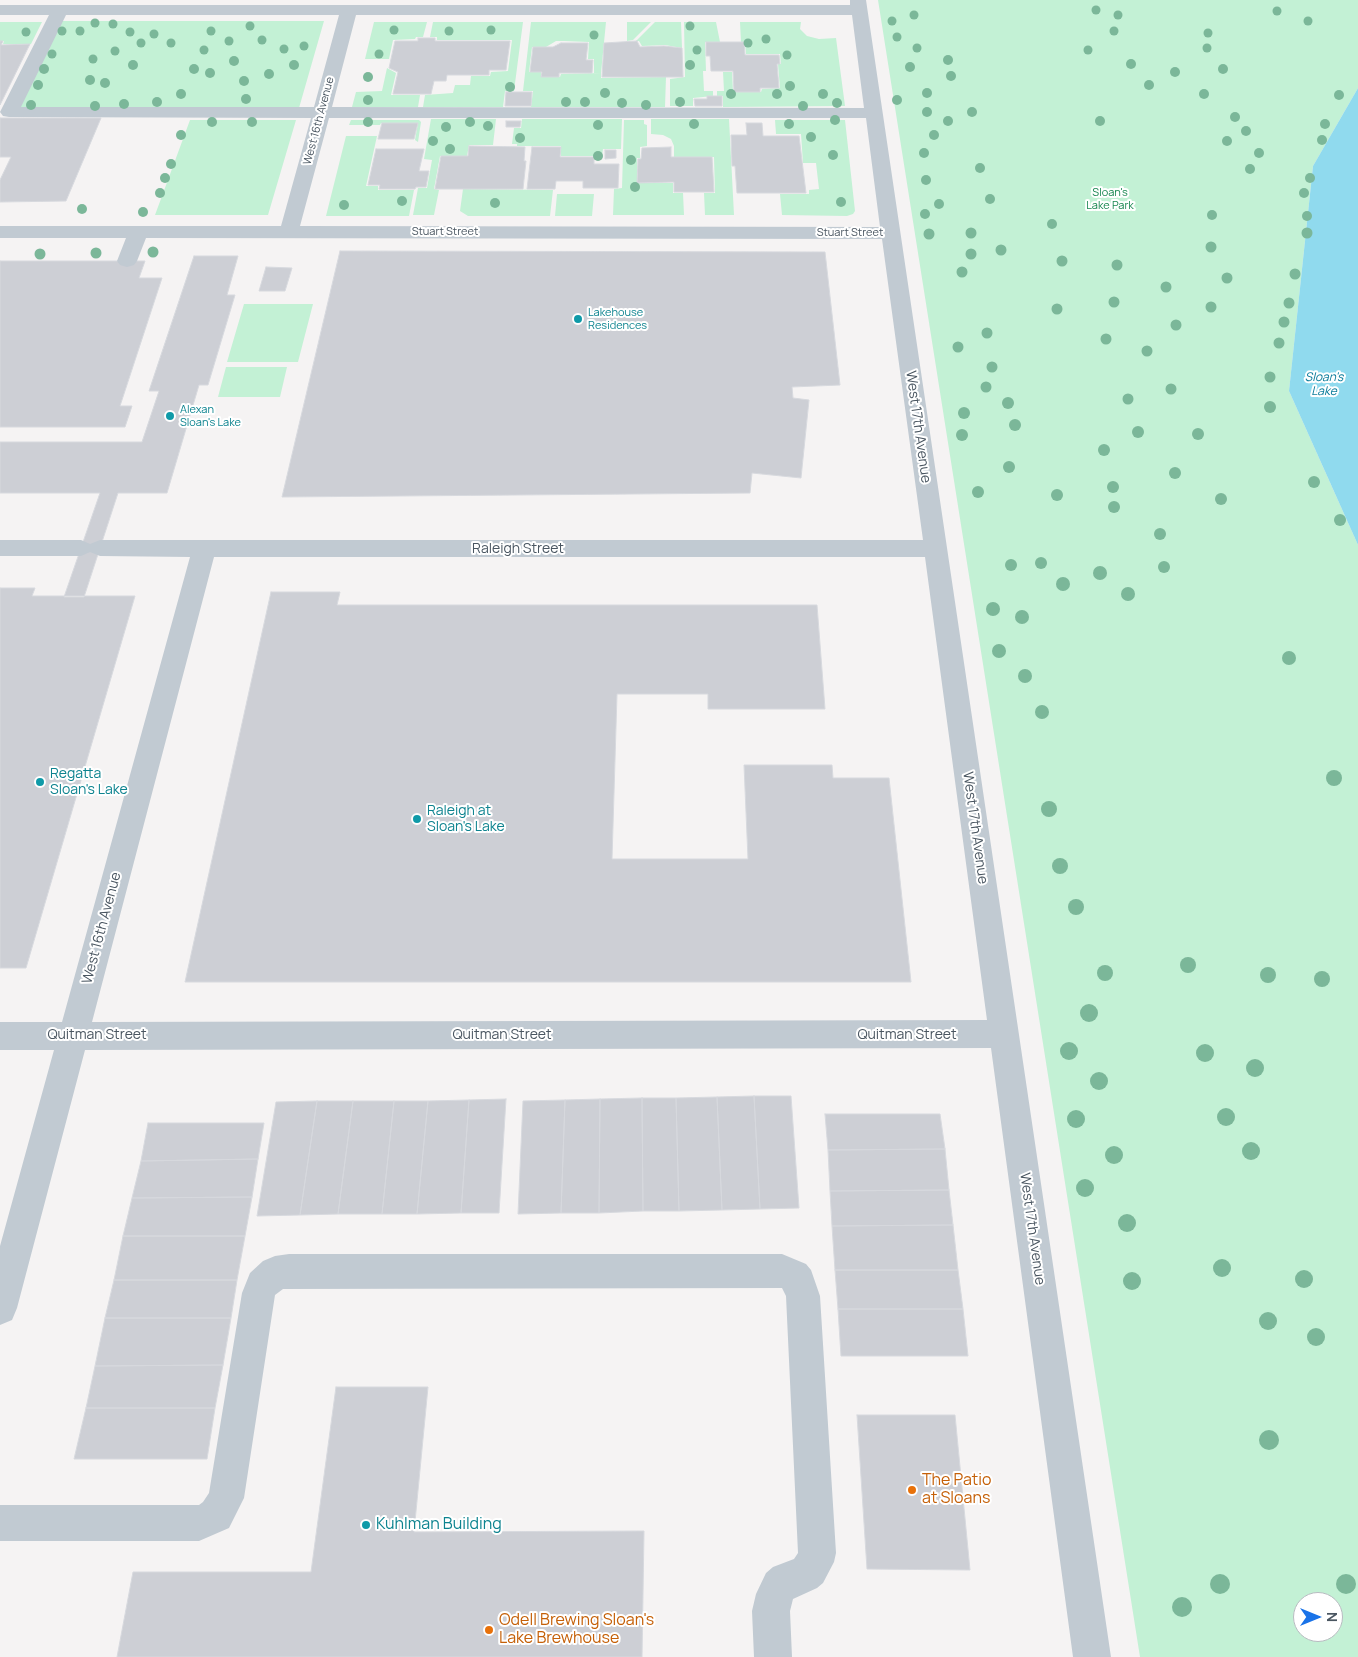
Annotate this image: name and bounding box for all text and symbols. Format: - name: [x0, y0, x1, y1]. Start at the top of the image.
- street label: West 16th Avenue: [301, 76, 337, 166]
- park label: Sloan's Lake Park: [1086, 186, 1134, 212]
- street label: Stuart Street: [412, 225, 478, 239]
- street label: Stuart Street: [817, 226, 883, 240]
- place label: Lakehouse Residences: [588, 306, 647, 332]
- marker: Lakehouse Residences: [572, 313, 584, 325]
- street label: West 17th Avenue: [902, 370, 934, 484]
- water label: Sloan's Lake: [1305, 371, 1343, 399]
- place label: Alexan Sloan's Lake: [180, 403, 241, 429]
- marker: Alexan Sloan's Lake: [164, 410, 176, 422]
- street label: Raleigh Street: [472, 541, 564, 557]
- place label: Regatta Sloan's Lake: [50, 766, 128, 799]
- street label: West 17th Avenue: [959, 771, 991, 885]
- marker: Regatta Sloan's Lake: [34, 776, 46, 788]
- place label: Raleigh at Sloan's Lake: [427, 803, 505, 836]
- marker: Raleigh at Sloan's Lake: [411, 813, 423, 825]
- street label: West 16th Avenue: [79, 870, 125, 986]
- street label: Quitman Street: [47, 1027, 147, 1043]
- street label: Quitman Street: [452, 1027, 552, 1043]
- street label: Quitman Street: [857, 1027, 957, 1043]
- street label: West 17th Avenue: [1016, 1172, 1048, 1286]
- place label: The Patio at Sloans: [922, 1471, 991, 1509]
- marker: The Patio at Sloans: [906, 1484, 918, 1496]
- place label: Kuhlman Building: [376, 1515, 502, 1535]
- marker: Kuhlman Building: [360, 1519, 372, 1531]
- north arrow: [1293, 1592, 1343, 1642]
- place label: Odell Brewing Sloan's Lake Brewhouse: [499, 1611, 654, 1649]
- text: N: [1323, 1612, 1342, 1622]
- marker: Odell Brewing Sloan's Lake Brewhouse: [483, 1624, 495, 1636]

